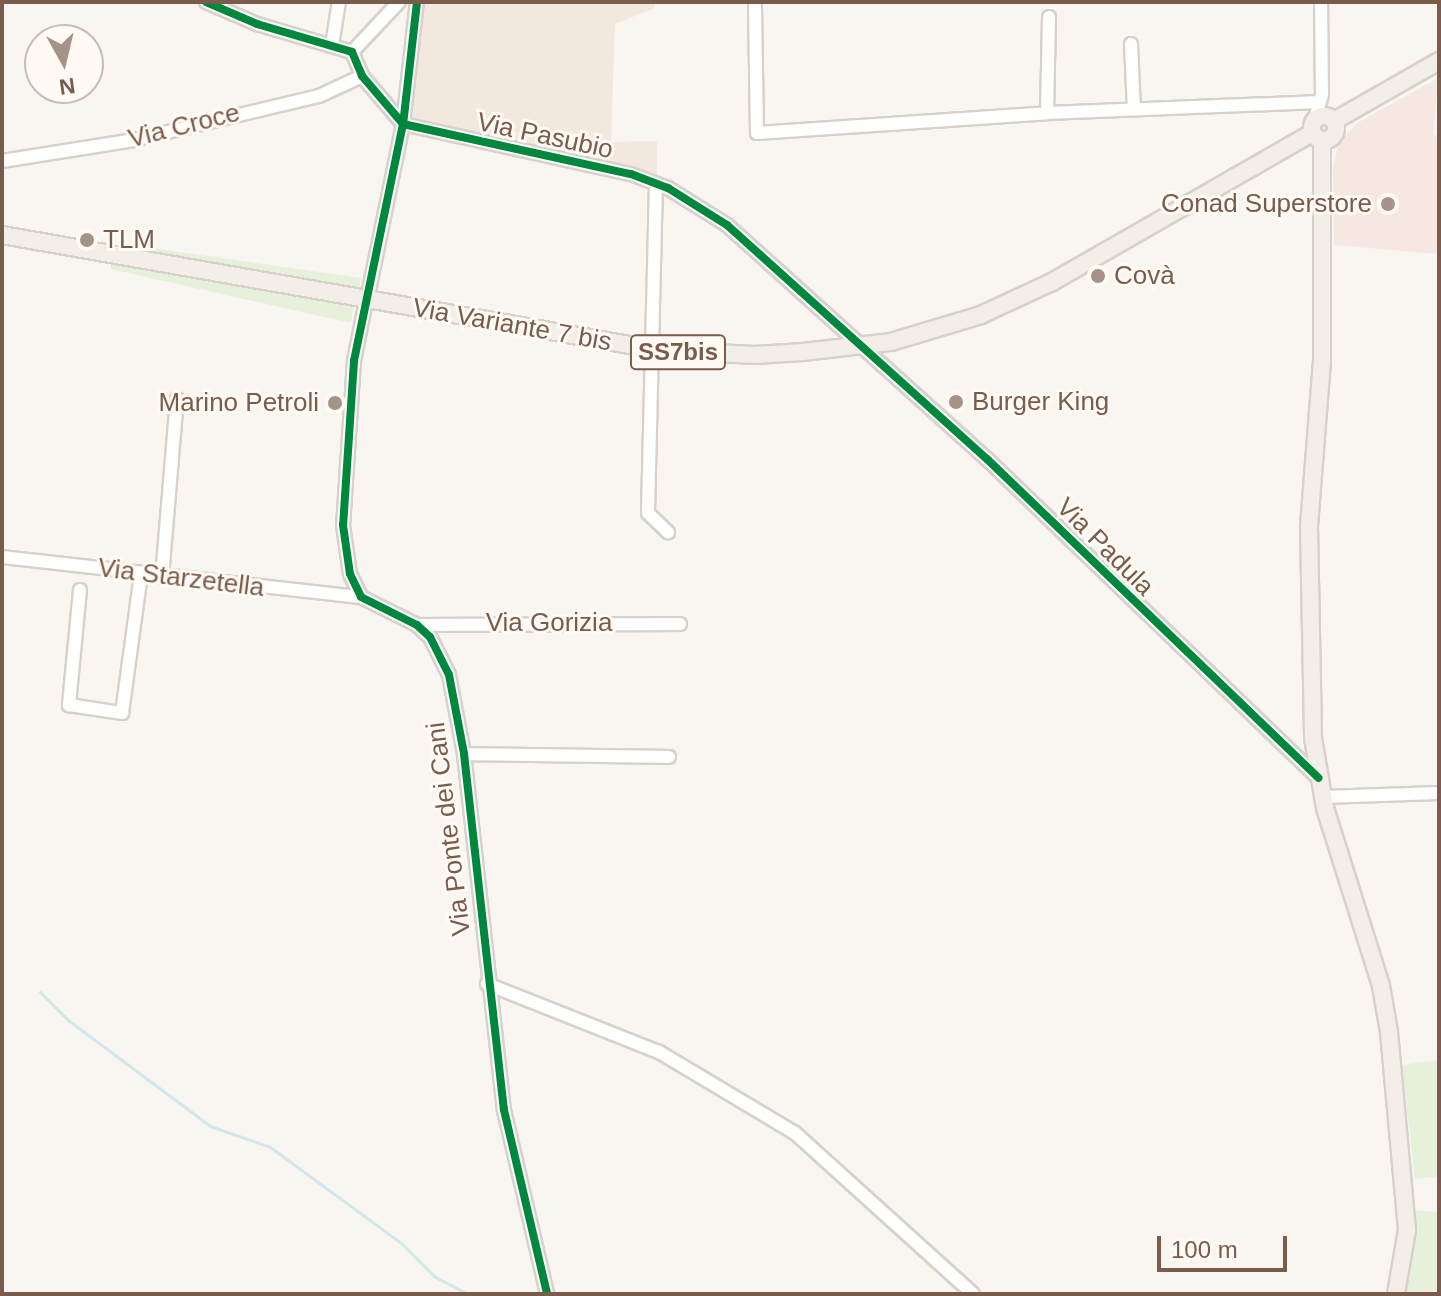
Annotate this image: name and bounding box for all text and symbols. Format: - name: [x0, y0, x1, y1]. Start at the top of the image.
- north arrow: [24, 24, 104, 104]
- text: N: [58, 73, 77, 100]
- street label: Via Croce: [125, 97, 243, 155]
- street label: Via Pasubio: [474, 106, 616, 166]
- place label: Conad Superstore: [1161, 188, 1372, 220]
- marker: Conad Superstore: [1379, 195, 1397, 213]
- place label: TLM: [103, 224, 155, 256]
- marker: TLM: [78, 231, 96, 249]
- place label: Covà: [1114, 260, 1175, 292]
- marker: Covà: [1089, 267, 1107, 285]
- street label: Via Variante 7 bis: [410, 292, 614, 358]
- road number: SS7bis: [628, 332, 728, 372]
- place label: Burger King: [972, 386, 1109, 418]
- place label: Marino Petroli: [159, 387, 319, 419]
- marker: Burger King: [947, 393, 965, 411]
- marker: Marino Petroli: [326, 394, 344, 412]
- street label: Via Padula: [1050, 492, 1160, 602]
- street label: Via Starzetella: [96, 552, 266, 604]
- street label: Via Gorizia: [486, 607, 612, 639]
- street label: Via Ponte dei Cani: [420, 720, 478, 938]
- scale bar: [1161, 1220, 1291, 1270]
- text: 100 m: [1171, 1236, 1238, 1263]

